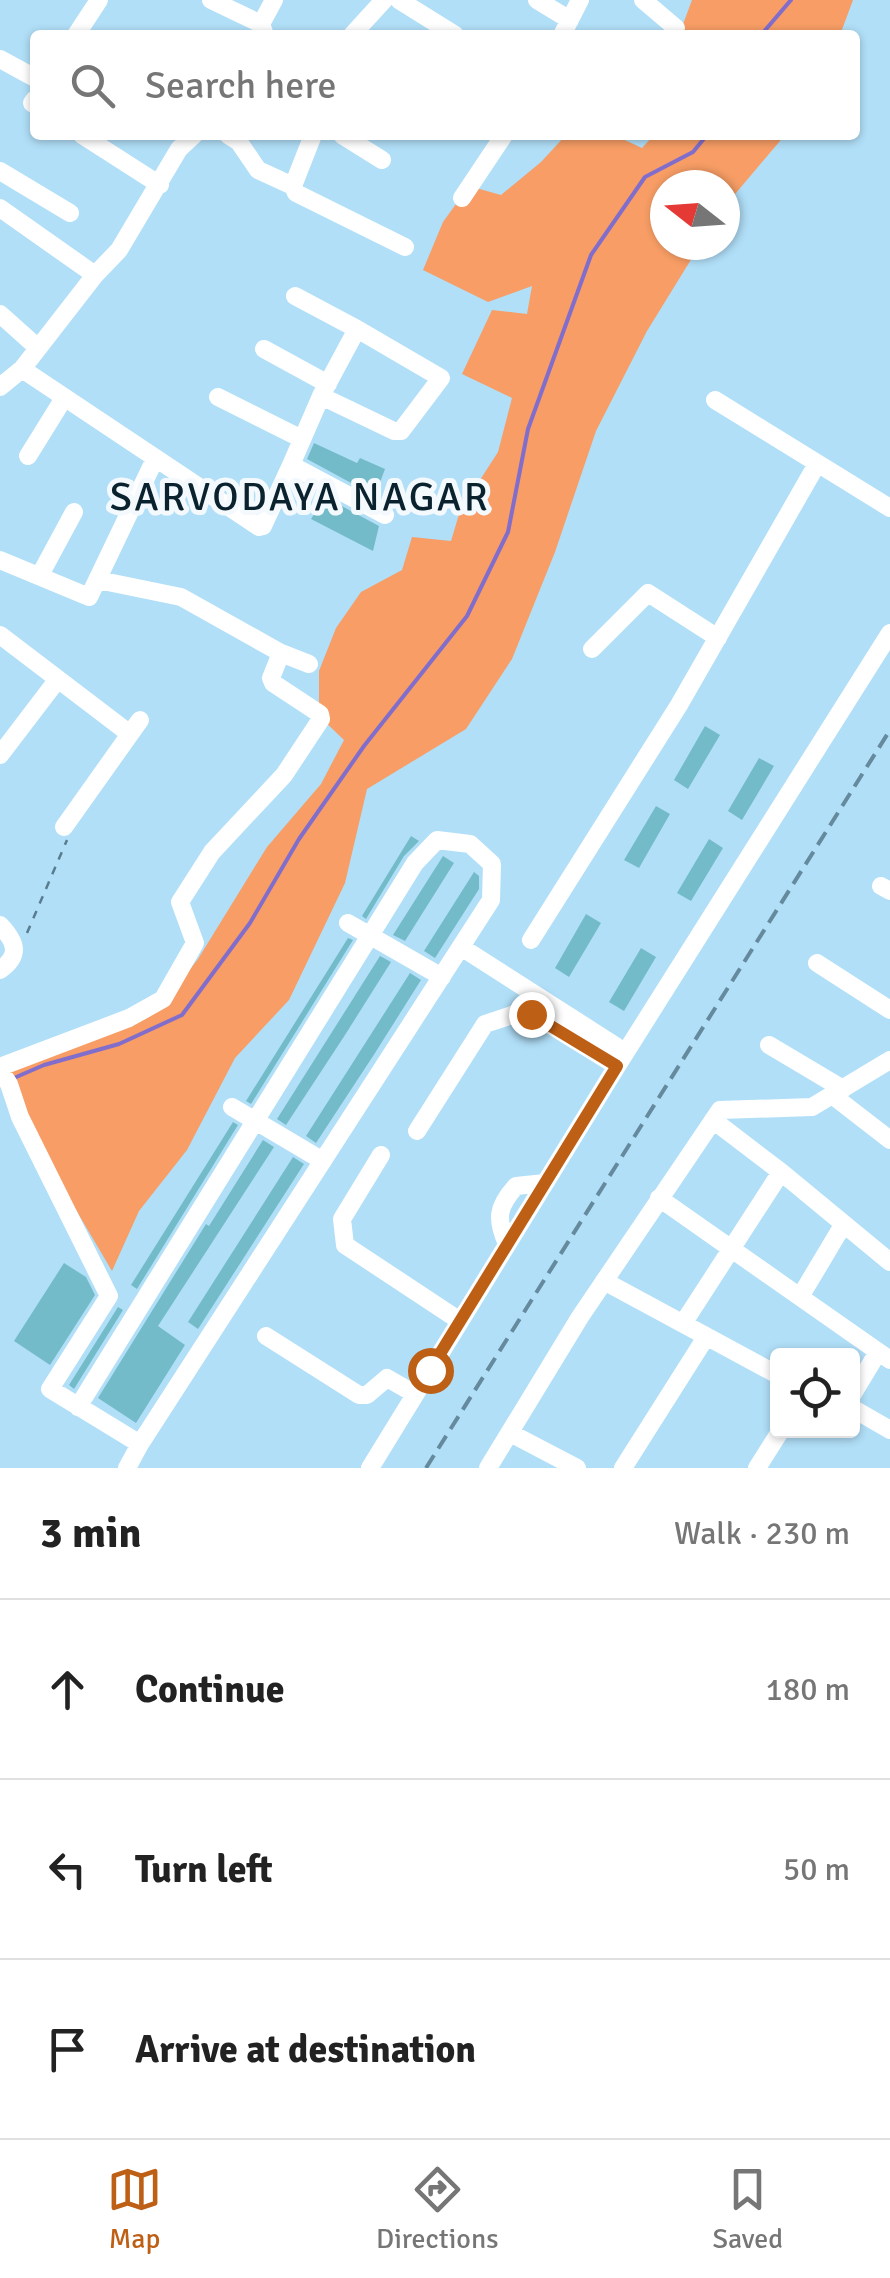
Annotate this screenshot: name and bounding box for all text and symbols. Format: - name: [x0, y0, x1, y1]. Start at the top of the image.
- search box: [30, 30, 860, 140]
- icon: search: [65, 58, 120, 113]
- text: Search here: [145, 62, 337, 109]
- north arrow: [650, 170, 740, 260]
- district label: SARVODAYA NAGAR: [110, 472, 490, 522]
- route end: [509, 992, 555, 1038]
- route start: [408, 1348, 454, 1394]
- map controls: [770, 1348, 860, 1438]
- button: locate: [770, 1348, 860, 1438]
- text: 3 min: [40, 1508, 141, 1559]
- text: Walk · 230 m: [674, 1514, 850, 1553]
- icon: ahead: [40, 1662, 95, 1717]
- text: Continue: [135, 1666, 285, 1713]
- text: 180 m: [766, 1670, 850, 1709]
- icon: left: [40, 1842, 95, 1897]
- text: Turn left: [135, 1846, 273, 1893]
- text: 50 m: [783, 1850, 850, 1889]
- icon: arrive: [40, 2022, 95, 2077]
- text: Arrive at destination: [135, 2026, 476, 2073]
- tab: Map: [107, 2162, 162, 2256]
- tab: Directions: [376, 2162, 498, 2256]
- tab: Saved: [712, 2162, 783, 2256]

